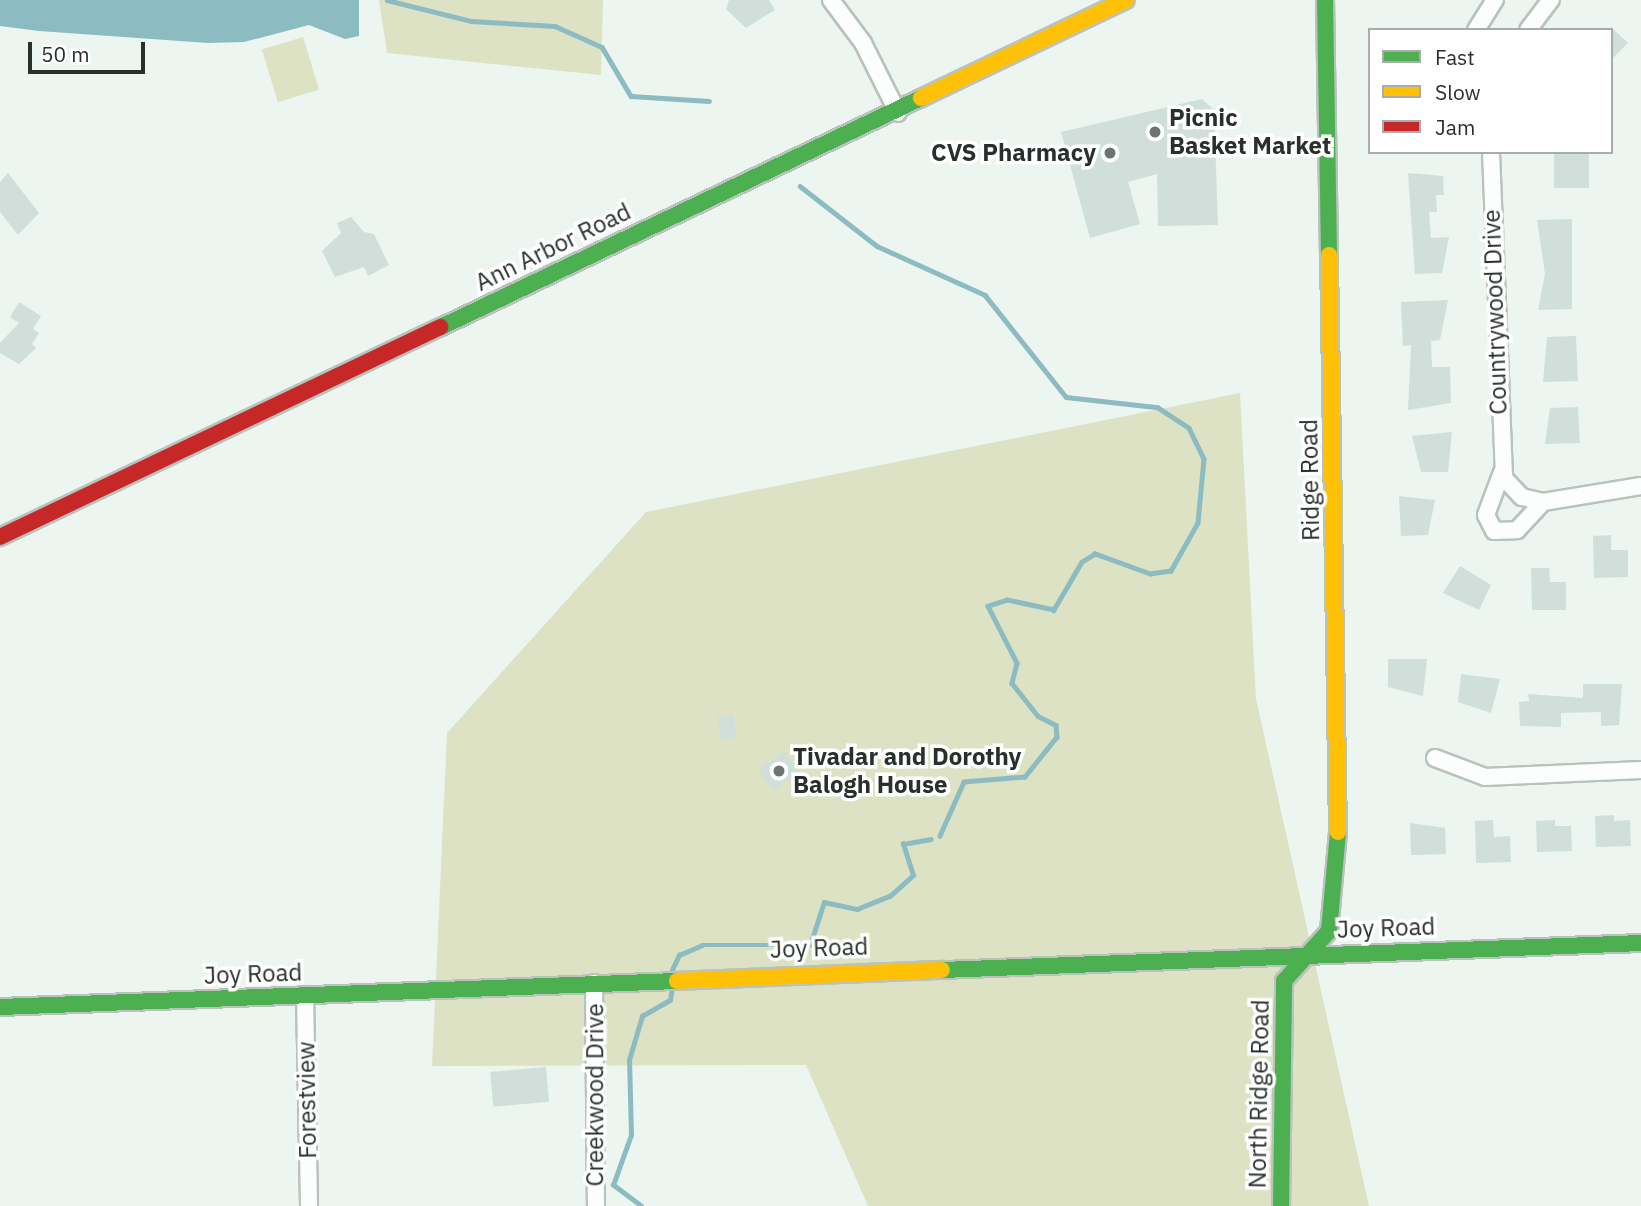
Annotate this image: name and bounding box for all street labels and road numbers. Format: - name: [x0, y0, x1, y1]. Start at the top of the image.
- street label: Ann Arbor Road: [471, 197, 635, 297]
- street label: Countrywood Drive: [1477, 209, 1513, 415]
- street label: Ridge Road: [1295, 419, 1325, 541]
- street label: Joy Road: [1336, 912, 1436, 944]
- street label: Joy Road: [769, 932, 869, 964]
- street label: Joy Road: [203, 958, 303, 990]
- street label: North Ridge Road: [1243, 999, 1275, 1189]
- street label: Creekwood Drive: [581, 1003, 609, 1187]
- street label: Forestview: [292, 1041, 322, 1159]

